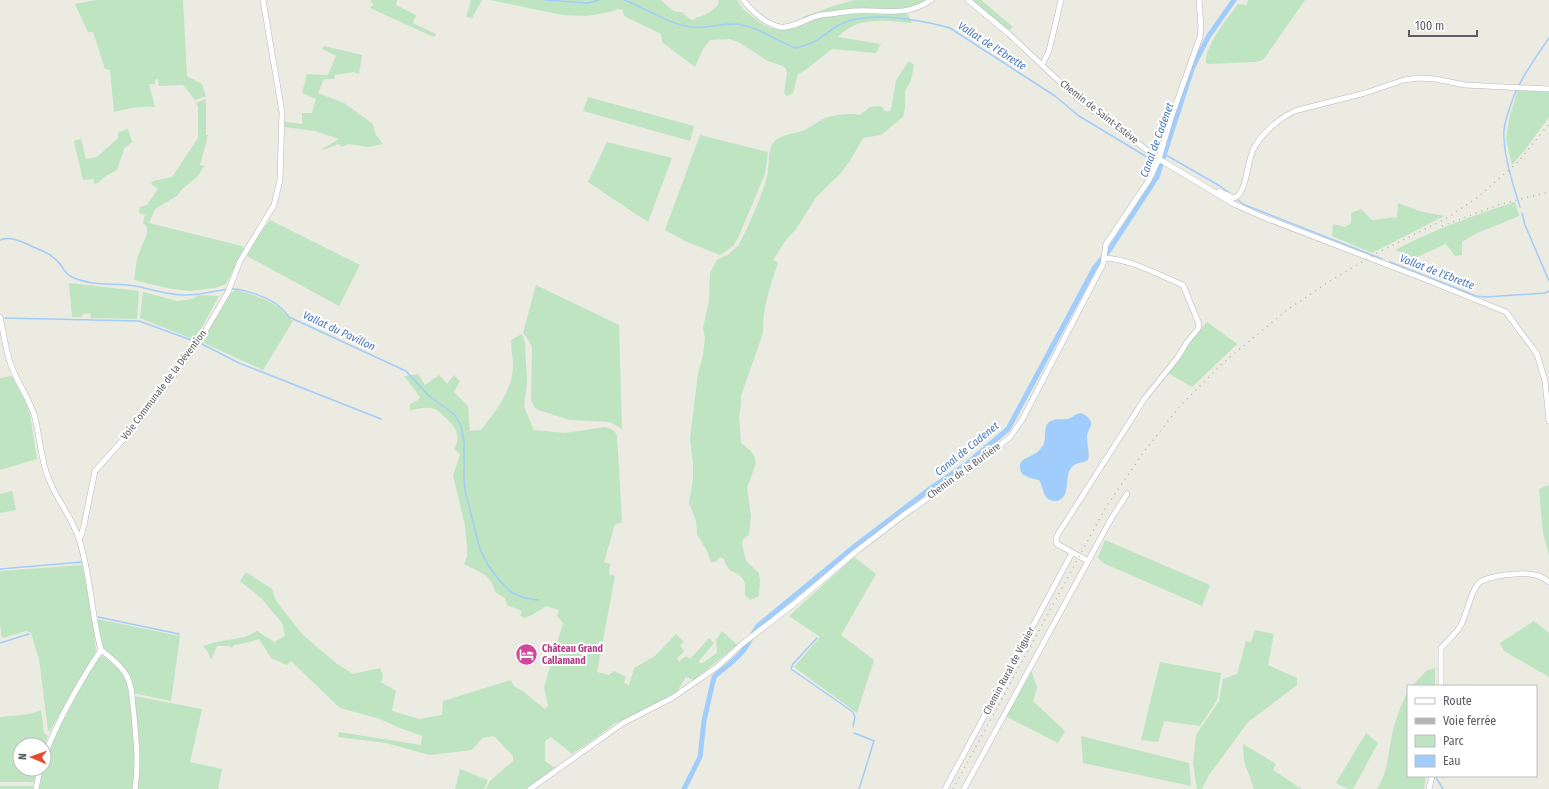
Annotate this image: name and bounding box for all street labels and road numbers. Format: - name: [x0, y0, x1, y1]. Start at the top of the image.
- street label: Chemin de Saint-Estève: [1057, 78, 1141, 146]
- street label: Voie Communale de la Dévention: [119, 328, 209, 442]
- street label: Chemin de la Burlière: [925, 440, 1003, 502]
- street label: Chemin Rural de Viguier: [981, 625, 1037, 717]

